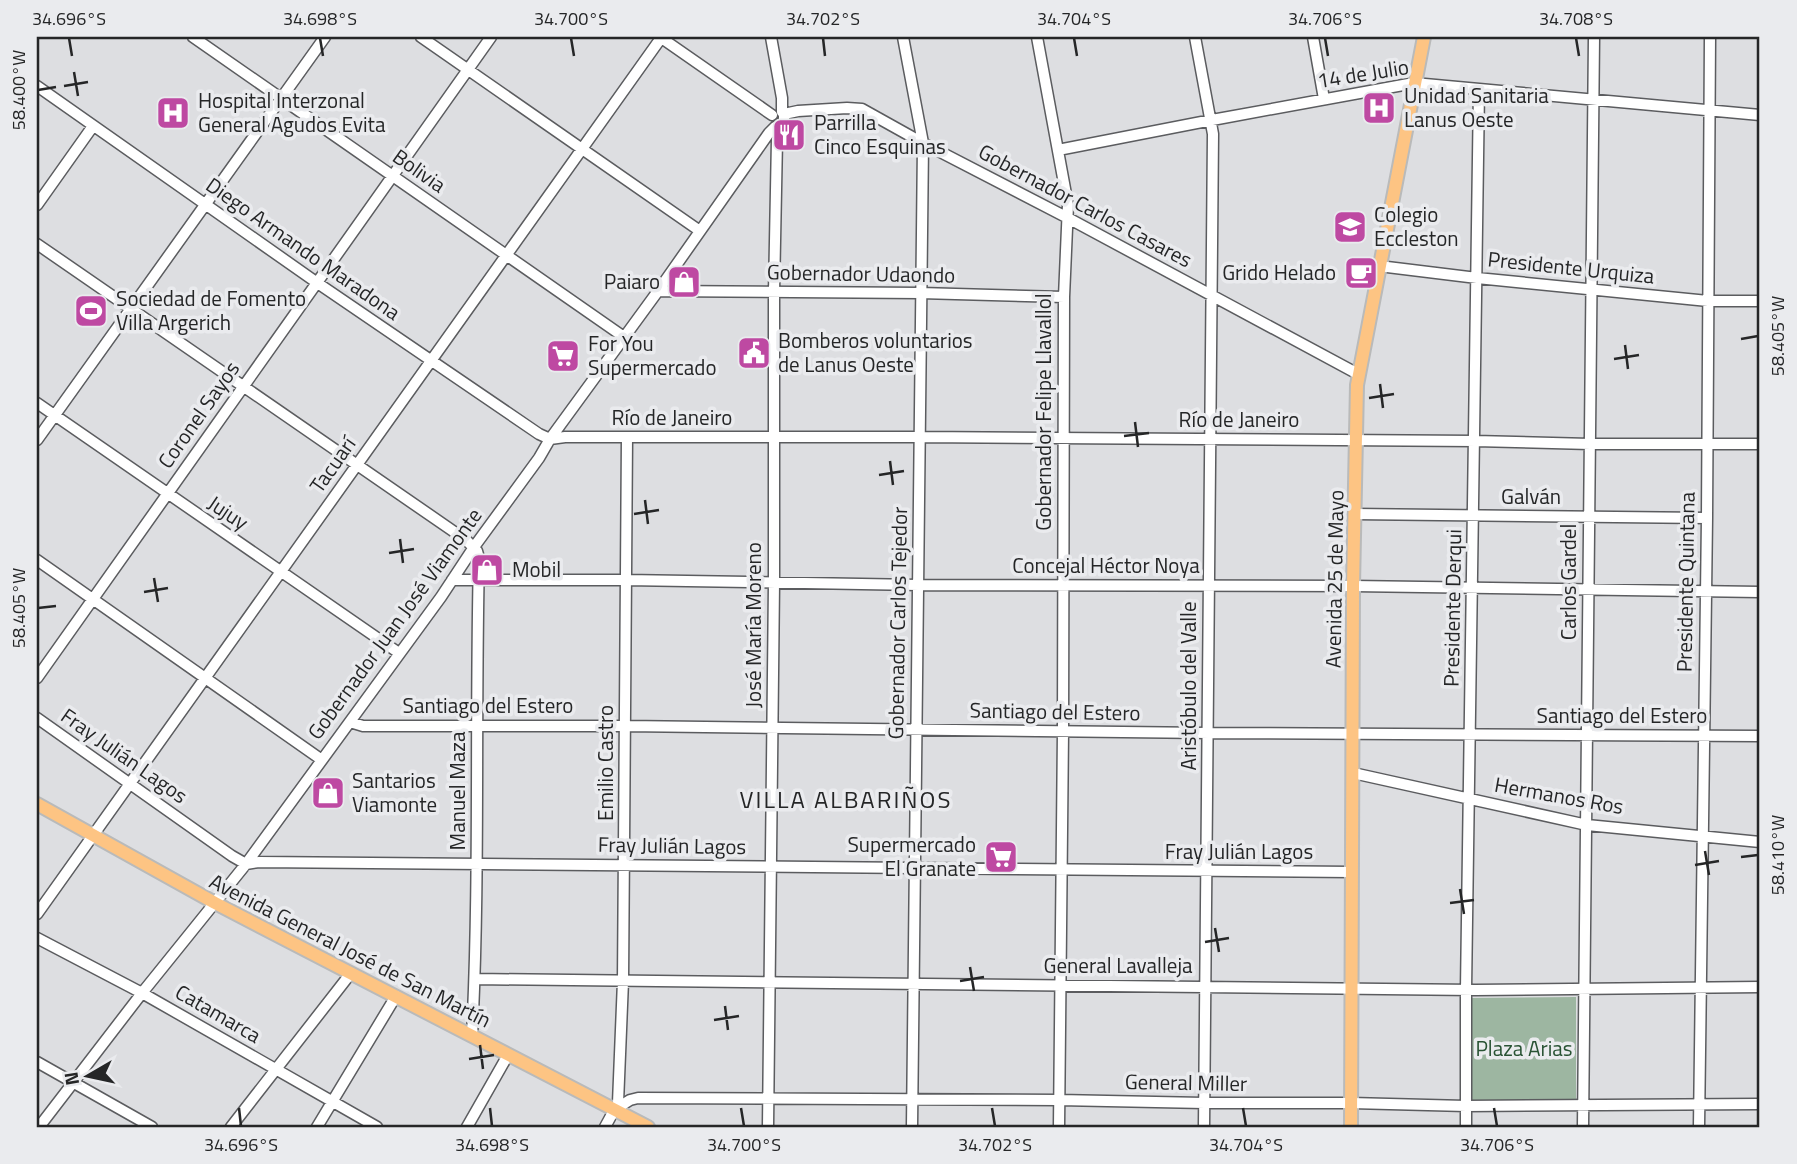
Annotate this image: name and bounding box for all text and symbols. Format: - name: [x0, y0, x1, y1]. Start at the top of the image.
- text: 34.696°S: [32, 5, 106, 32]
- text: 34.698°S: [283, 5, 357, 32]
- text: 34.700°S: [534, 5, 608, 32]
- text: 34.702°S: [786, 5, 860, 32]
- text: 34.704°S: [1037, 5, 1111, 32]
- text: 34.706°S: [1288, 5, 1362, 32]
- text: 34.708°S: [1539, 5, 1613, 32]
- text: 58.400°W: [5, 50, 32, 130]
- street label: 14 de Julio: [1315, 50, 1411, 96]
- place label: Unidad Sanitaria Lanus Oeste: [1404, 79, 1549, 135]
- place label: Hospital Interzonal General Agudos Evita: [198, 84, 386, 140]
- hospital icon: Unidad Sanitaria Lanus Oeste: [1360, 89, 1398, 127]
- hospital icon: Hospital Interzonal General Agudos Evita: [154, 94, 192, 132]
- place label: Parrilla Cinco Esquinas: [814, 106, 946, 162]
- restaurant icon: Parrilla Cinco Esquinas: [770, 116, 808, 154]
- street label: Gobernador Carlos Casares: [973, 135, 1198, 275]
- street label: Bolivia: [386, 140, 453, 200]
- street label: Diego Armando Maradona: [200, 169, 408, 328]
- place label: Colegio Eccleston: [1374, 198, 1459, 254]
- school or university icon: Colegio Eccleston: [1331, 208, 1369, 246]
- street label: Presidente Urquiza: [1486, 242, 1656, 292]
- cafe icon: Grido Helado: [1342, 254, 1380, 292]
- street label: Gobernador Udaondo: [767, 255, 956, 291]
- place label: Grido Helado: [1222, 256, 1336, 288]
- shop icon: Paiaro: [665, 263, 703, 301]
- place label: Paiaro: [604, 265, 660, 297]
- place label: Sociedad de Fomento Villa Argerich: [116, 282, 306, 338]
- sports icon: Sociedad de Fomento Villa Argerich: [72, 292, 110, 330]
- street label: Gobernador Felipe Llavallol: [1027, 293, 1059, 531]
- text: 58.405°W: [1764, 296, 1791, 376]
- place label: Bomberos voluntarios de Lanus Oeste: [778, 324, 973, 380]
- place label: For You Supermercado: [588, 327, 717, 383]
- public building icon: Bomberos voluntarios de Lanus Oeste: [735, 334, 773, 372]
- supermarket icon: For You Supermercado: [544, 337, 582, 375]
- street label: Coronel Sayos: [149, 354, 247, 475]
- street label: Río de Janeiro: [612, 401, 732, 433]
- street label: Río de Janeiro: [1179, 403, 1299, 435]
- street label: Tacuarí: [301, 429, 364, 499]
- street label: Galván: [1501, 480, 1561, 512]
- street label: Jujuy: [202, 487, 255, 537]
- street label: Avenida 25 de Mayo: [1316, 490, 1352, 668]
- street label: Presidente Quintana: [1667, 491, 1703, 673]
- street label: Gobernador Juan José Viamonte: [299, 501, 489, 746]
- street label: Gobernador Carlos Tejedor: [879, 506, 915, 740]
- street label: Carlos Gardel: [1552, 524, 1584, 640]
- street label: Presidente Derqui: [1435, 529, 1469, 687]
- street label: José María Moreno: [737, 542, 769, 708]
- street label: Concejal Héctor Noya: [1012, 549, 1200, 581]
- shop icon: Mobil: [468, 551, 506, 589]
- place label: Mobil: [512, 553, 561, 585]
- text: 58.405°W: [5, 568, 32, 648]
- street label: Aristóbulo del Valle: [1172, 601, 1204, 771]
- street label: Santiago del Estero: [403, 689, 573, 721]
- street label: Santiago del Estero: [969, 694, 1141, 728]
- street label: Santiago del Estero: [1537, 699, 1707, 731]
- street label: Fray Julián Lagos: [55, 700, 195, 811]
- street label: Emilio Castro: [589, 705, 621, 821]
- street label: Manuel Maza: [441, 731, 473, 850]
- place label: Santarios Viamonte: [352, 764, 437, 820]
- street label: Hermanos Ros: [1492, 768, 1626, 822]
- shop icon: Santarios Viamonte: [309, 774, 347, 812]
- district label: VILLA ALBARIÑOS: [740, 781, 952, 817]
- text: 58.410°W: [1764, 815, 1791, 895]
- street label: Fray Julián Lagos: [598, 828, 746, 862]
- place label: Supermercado El Granate: [847, 828, 976, 884]
- street label: Fray Julián Lagos: [1165, 835, 1313, 867]
- supermarket icon: Supermercado El Granate: [982, 838, 1020, 876]
- street label: Avenida General José de San Martín: [204, 865, 497, 1035]
- street label: General Lavalleja: [1043, 949, 1193, 981]
- street label: Catamarca: [170, 976, 268, 1051]
- park label: Plaza Arias: [1475, 1032, 1573, 1064]
- north arrow: [52, 1042, 122, 1112]
- street label: General Miller: [1124, 1065, 1248, 1099]
- text: N: [55, 1070, 86, 1088]
- text: 34.696°S: [204, 1131, 278, 1158]
- text: 34.698°S: [455, 1131, 529, 1158]
- text: 34.700°S: [707, 1131, 781, 1158]
- text: 34.702°S: [958, 1131, 1032, 1158]
- text: 34.704°S: [1209, 1131, 1283, 1158]
- text: 34.706°S: [1460, 1131, 1534, 1158]

